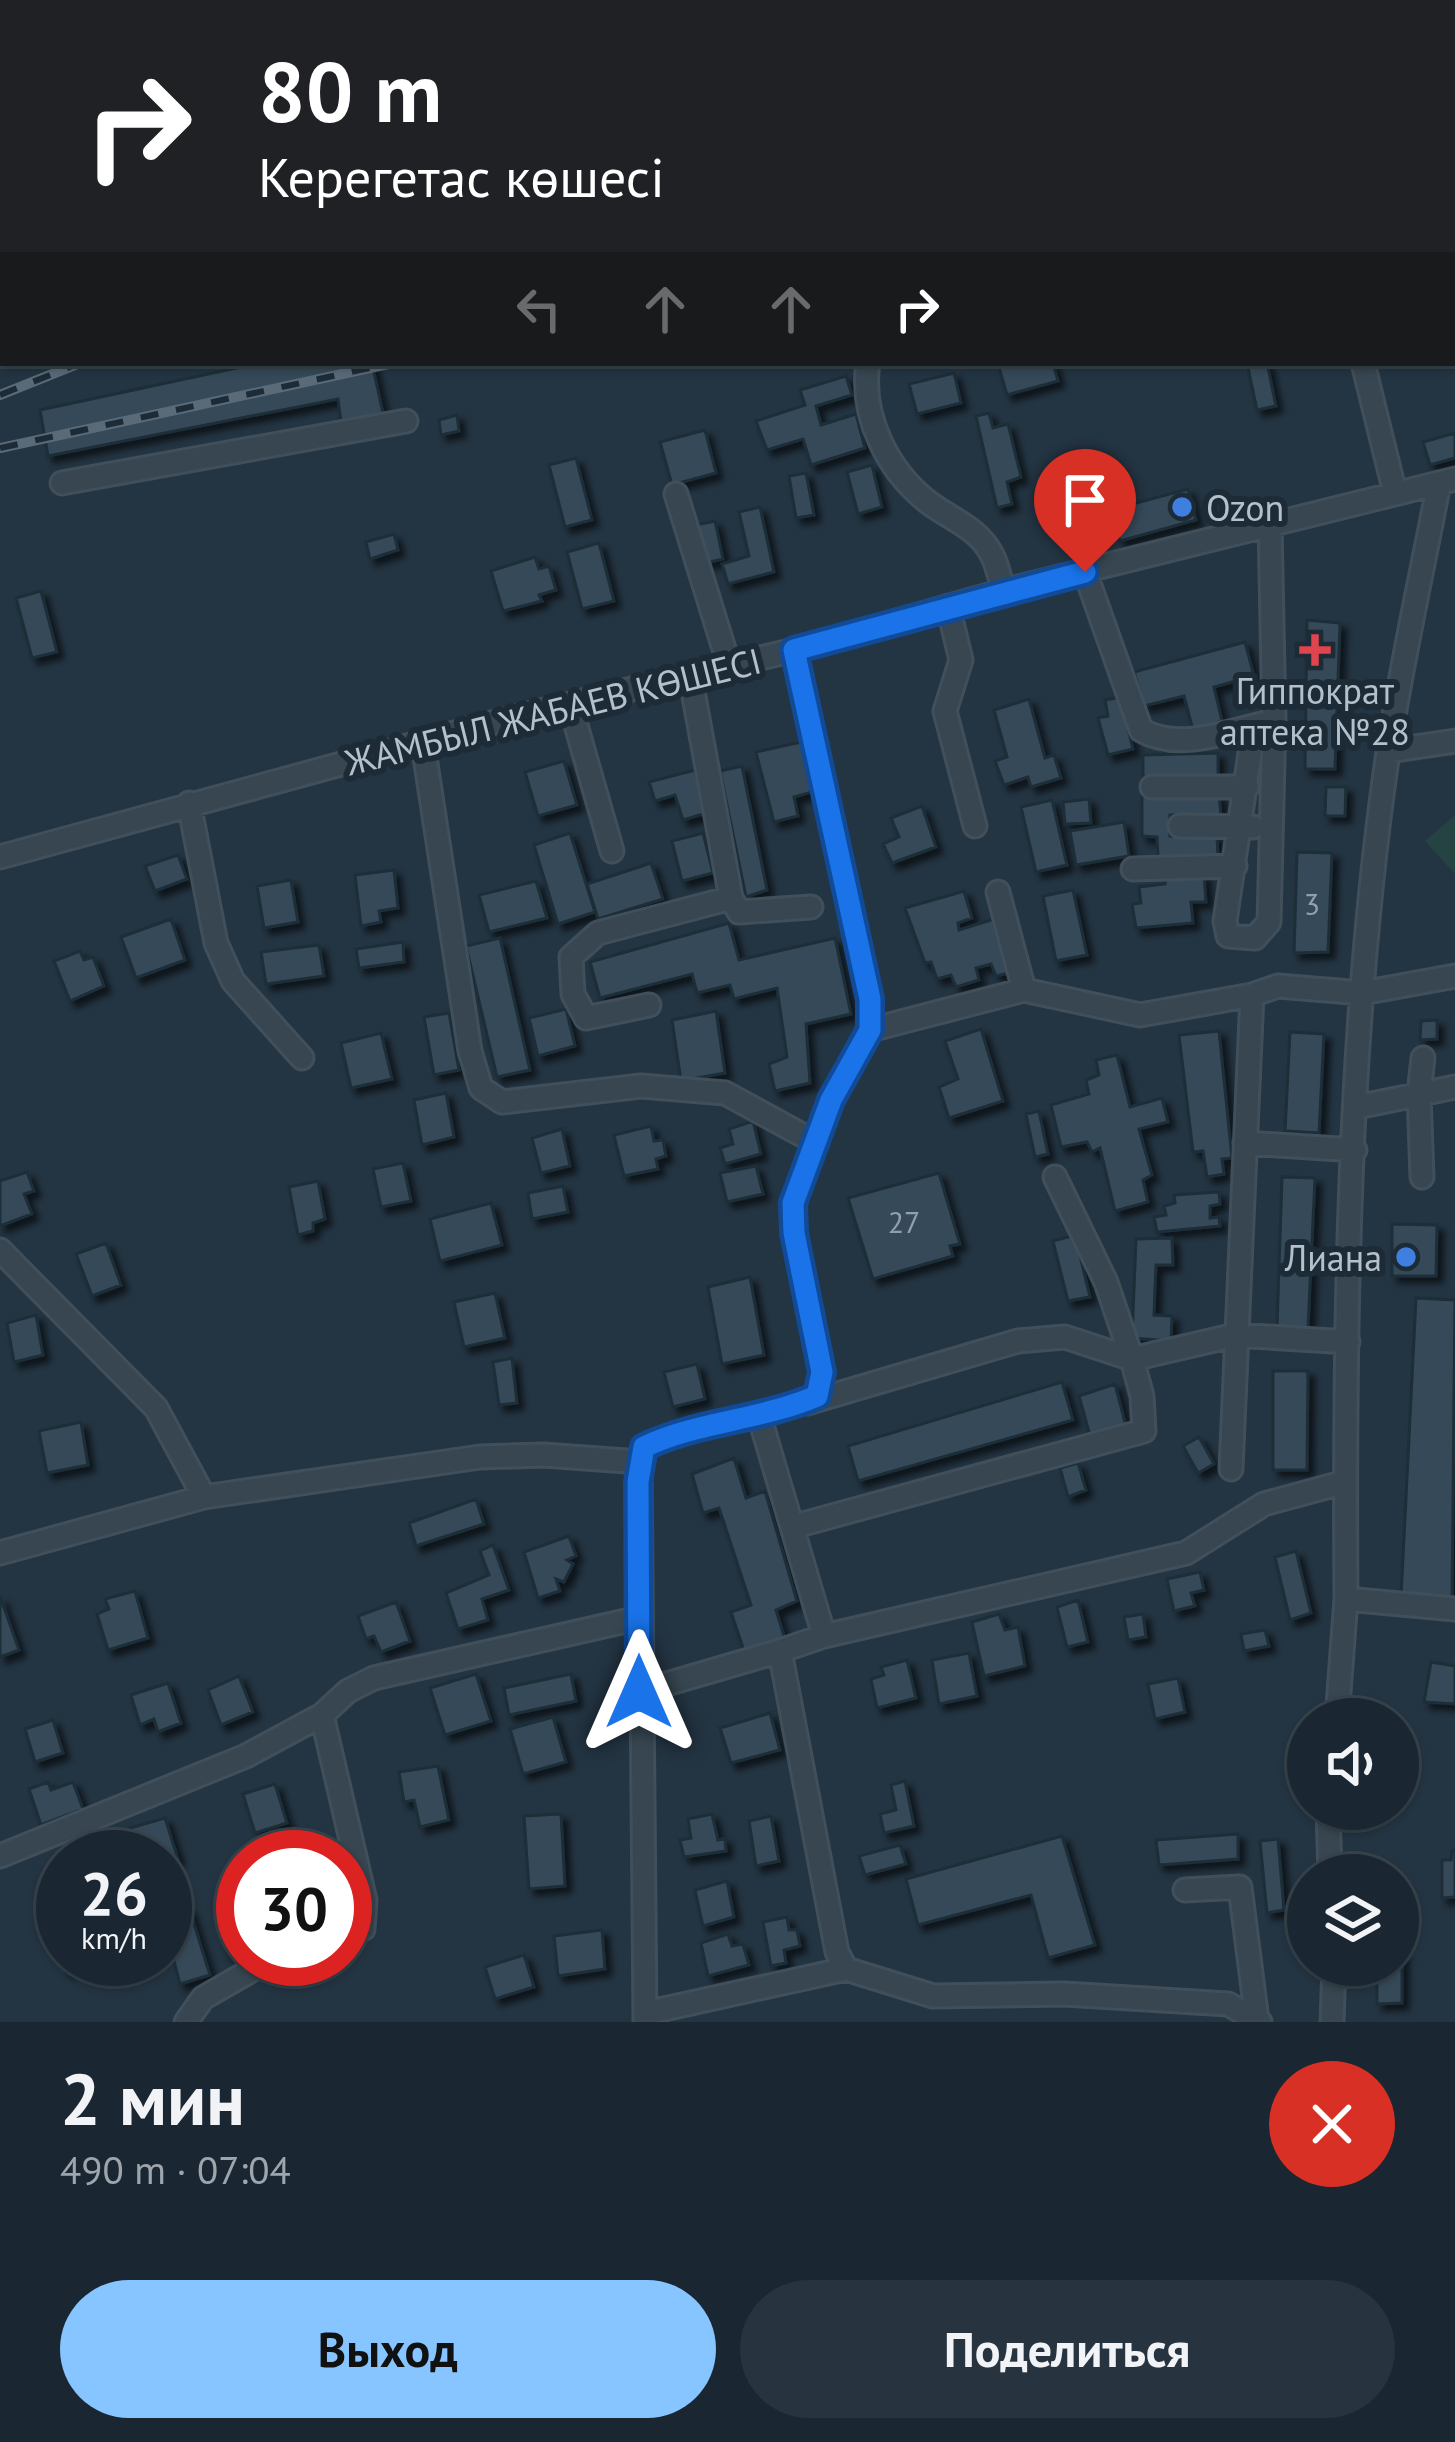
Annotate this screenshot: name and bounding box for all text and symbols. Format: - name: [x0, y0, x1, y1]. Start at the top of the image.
- text: 80 m: [258, 36, 442, 145]
- icon: right: [60, 48, 216, 204]
- text: Керегетас көшесі: [258, 142, 665, 212]
- icon: left: [506, 276, 572, 342]
- icon: ahead: [632, 276, 698, 342]
- icon: ahead: [758, 276, 824, 342]
- icon: right: [884, 276, 950, 342]
- pin: [1034, 449, 1136, 572]
- icon: arrive: [1052, 467, 1118, 533]
- place label: Ozon: [1206, 484, 1284, 531]
- marker: Ozon: [1169, 494, 1195, 520]
- street label: ЖАМБЫЛ ЖАБАЕВ КӨШЕСІ: [339, 637, 766, 786]
- marker: Гиппократ аптека №28: [1302, 637, 1328, 663]
- place label: Гиппократ аптека №28: [1220, 667, 1410, 755]
- house number: 3: [1304, 884, 1320, 923]
- house number: 27: [888, 1202, 920, 1241]
- place label: Лиана: [1284, 1234, 1382, 1281]
- marker: Лиана: [1393, 1244, 1419, 1270]
- position arrow: [576, 1629, 702, 1755]
- map controls: [1287, 1698, 1419, 1986]
- button: sound: [1287, 1698, 1419, 1830]
- speed limit sign: 30: [216, 1830, 372, 1986]
- text: 26: [80, 1854, 148, 1932]
- button: layers: [1287, 1854, 1419, 1986]
- text: km/h: [81, 1918, 147, 1957]
- text: 2 мин: [60, 2052, 245, 2145]
- button: close: [1269, 2061, 1395, 2187]
- text: 490 m · 07:04: [60, 2144, 291, 2195]
- button: Выход: [60, 2280, 716, 2418]
- button: Поделиться: [740, 2280, 1395, 2418]

